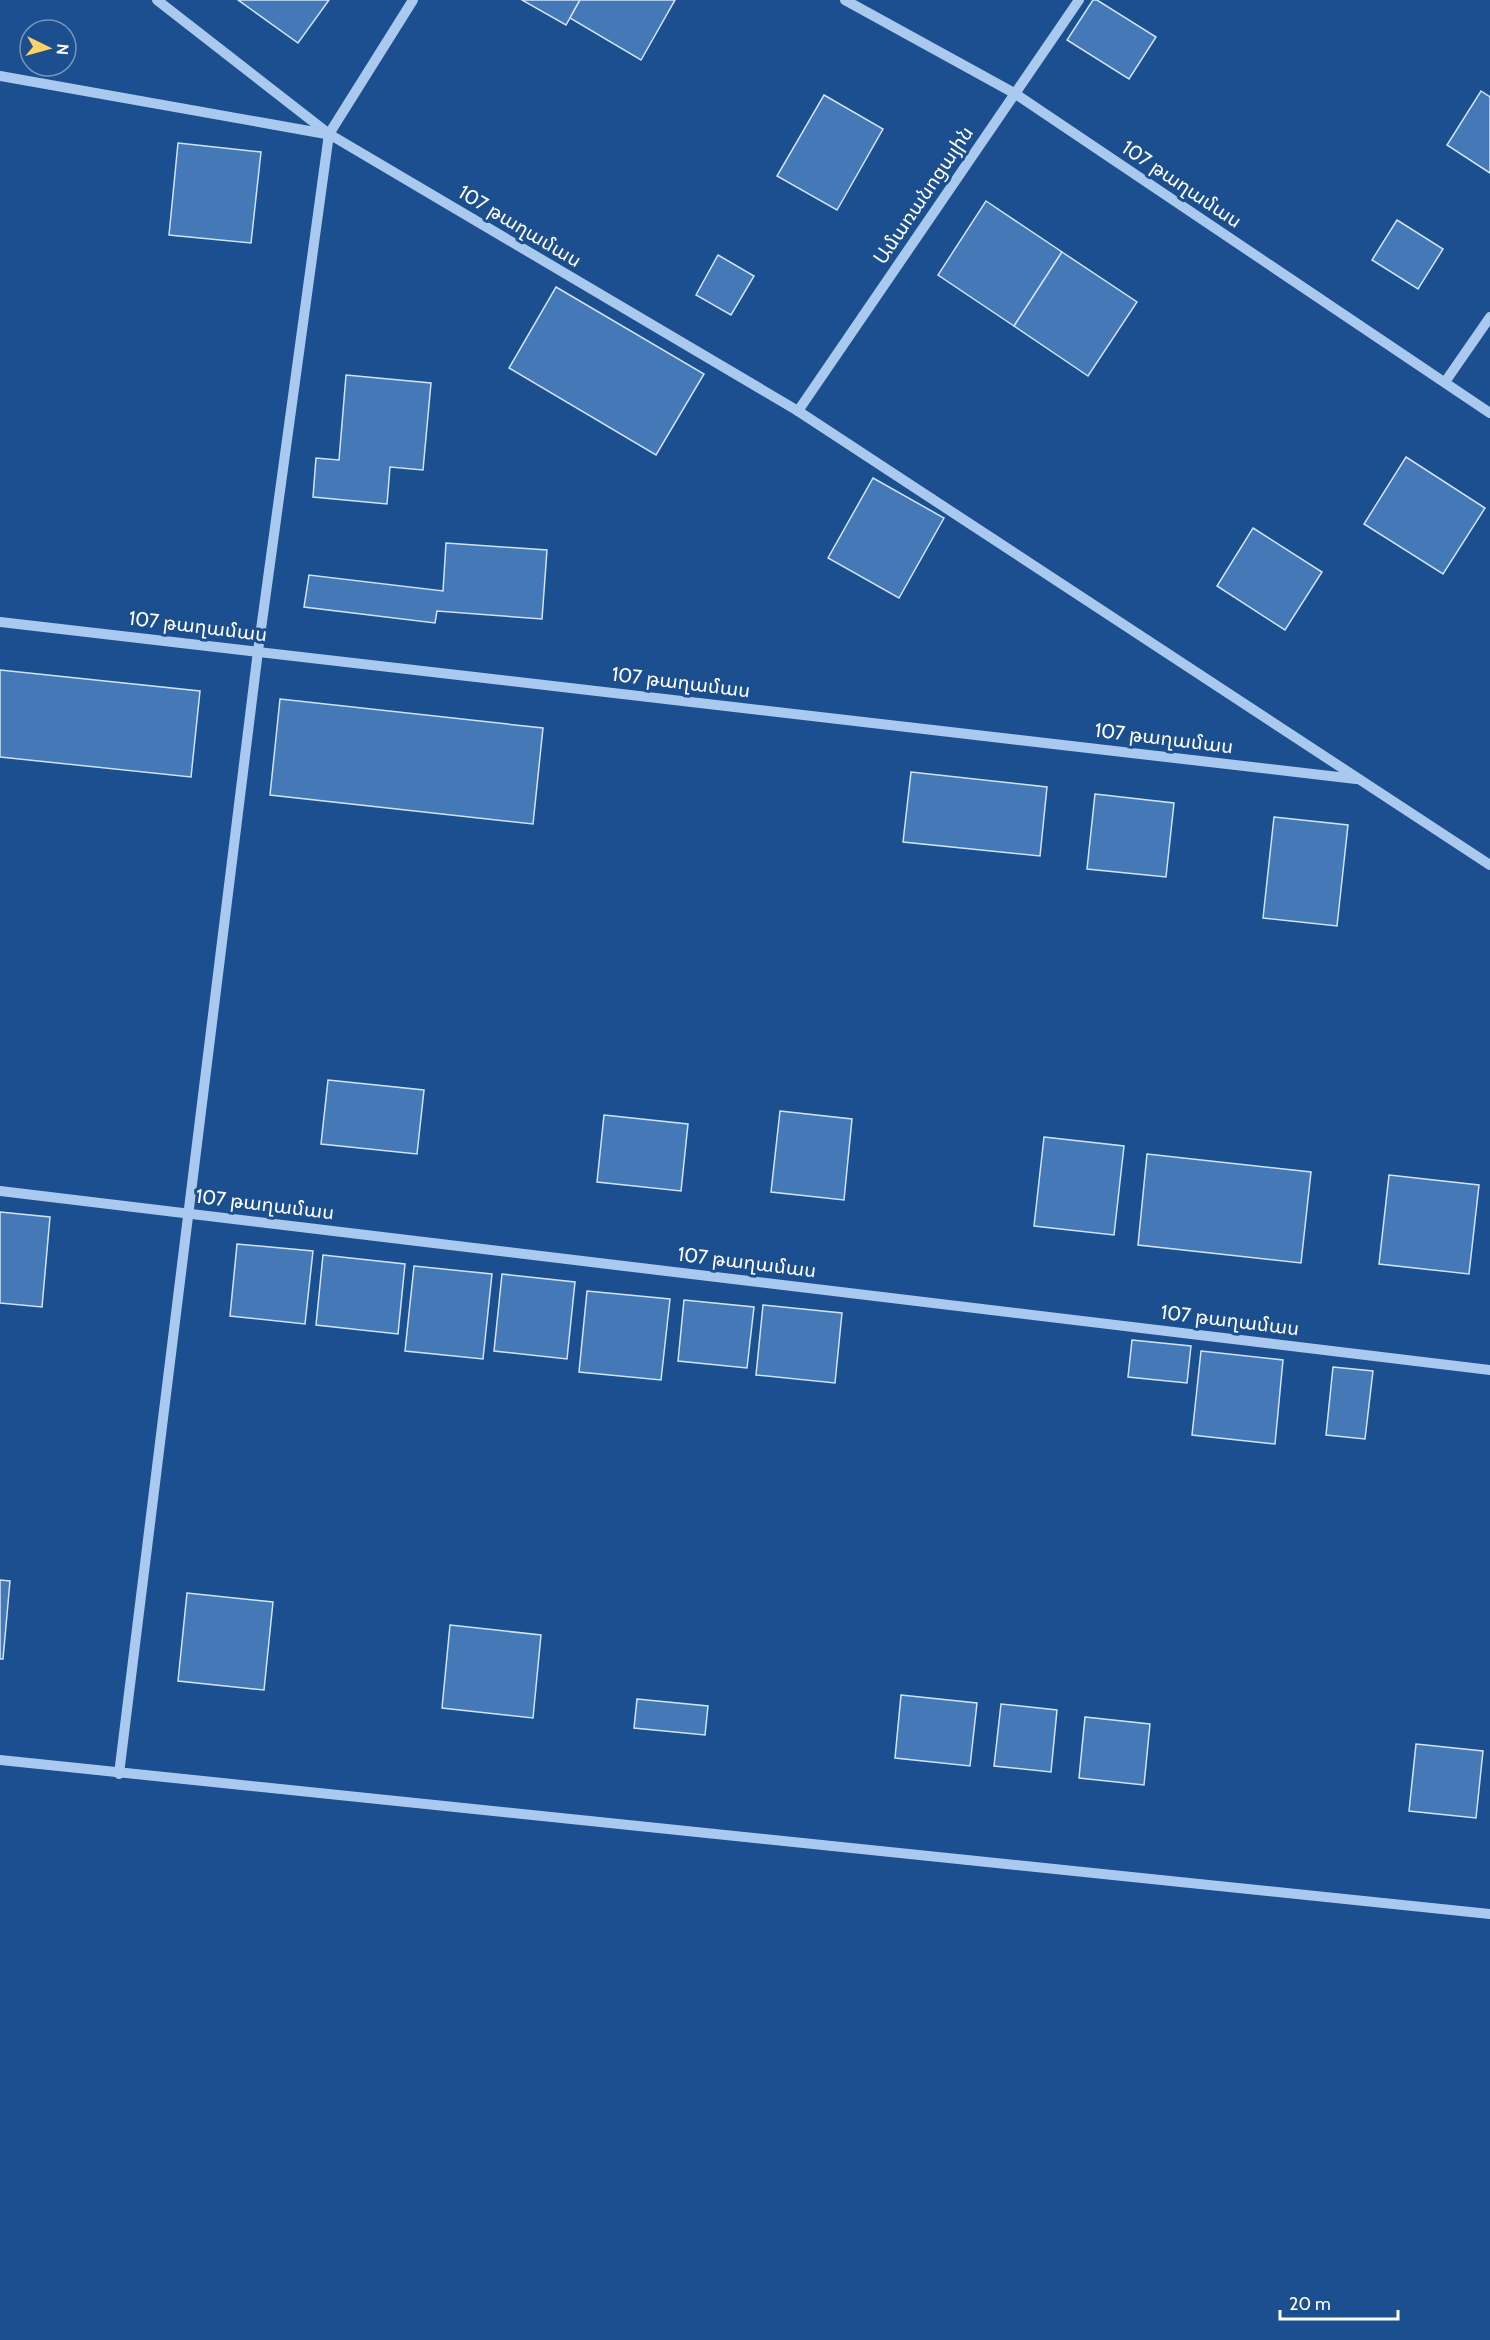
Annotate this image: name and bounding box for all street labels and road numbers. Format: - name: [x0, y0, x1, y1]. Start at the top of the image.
- street label: Ամառանոցային: [868, 121, 978, 269]
- street label: 107 թաղամաս: [1118, 135, 1246, 233]
- street label: 107 թաղամաս: [454, 180, 586, 272]
- street label: 107 թաղամաս: [127, 606, 269, 646]
- street label: 107 թաղամաս: [610, 662, 752, 702]
- street label: 107 թաղամաս: [1093, 718, 1235, 758]
- street label: 107 թաղամաս: [194, 1184, 336, 1224]
- street label: 107 թաղամաս: [676, 1242, 818, 1282]
- street label: 107 թաղամաս: [1159, 1300, 1301, 1340]

